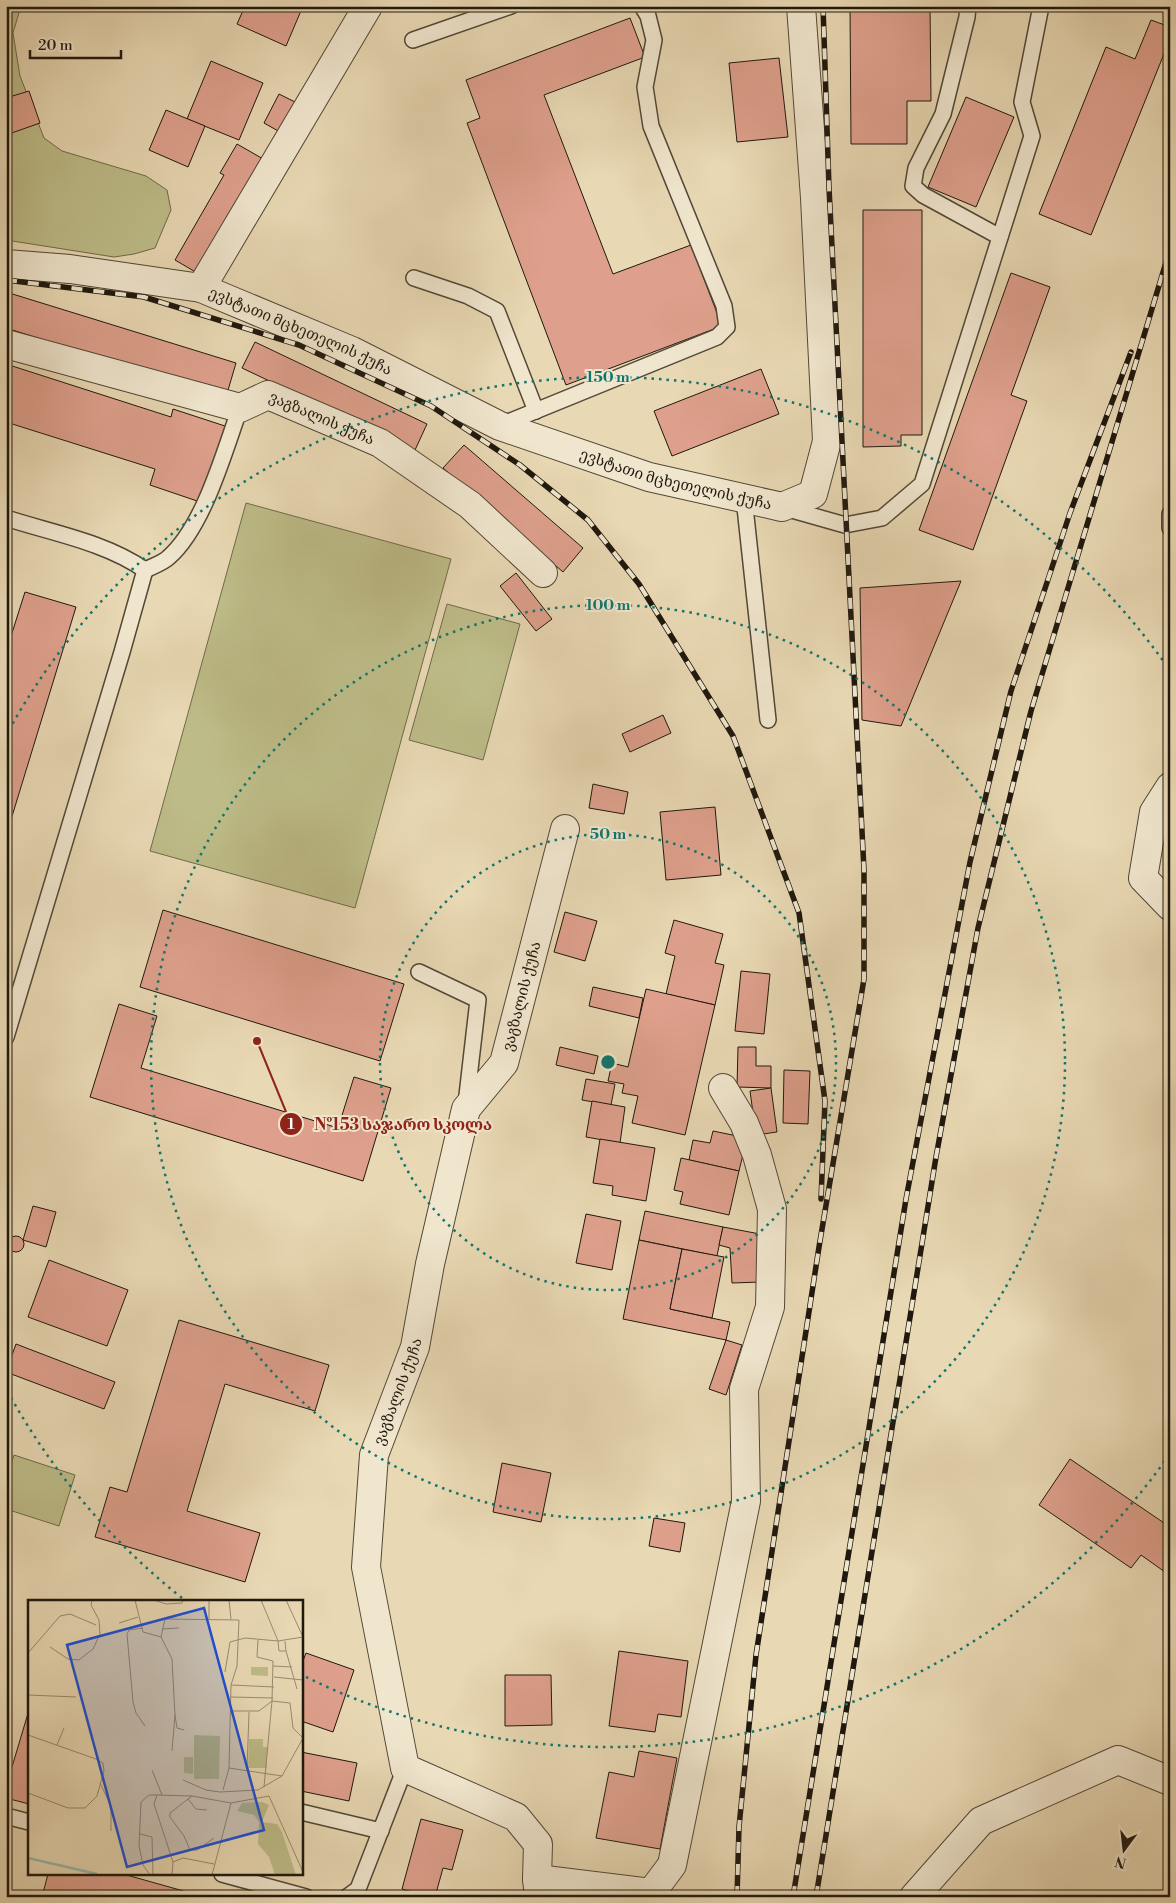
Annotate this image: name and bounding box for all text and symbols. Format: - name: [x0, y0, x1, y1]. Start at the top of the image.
- scale bar: [30, 28, 121, 60]
- text: 20 m: [38, 36, 73, 55]
- street label: ევსტათი მცხეთელის ქუჩა: [206, 283, 395, 379]
- text: 150 m: [586, 368, 630, 387]
- street label: ვაგზალის ქუჩა: [266, 387, 377, 449]
- street label: ევსტათი მცხეთელის ქუჩა: [577, 444, 773, 514]
- text: 100 m: [586, 596, 631, 615]
- text: 50 m: [590, 825, 626, 844]
- street label: ვაგზალის ქუჩა: [498, 939, 545, 1053]
- centre of rings: [599, 1053, 617, 1071]
- callout: №153 საჯარო სკოლა: [279, 1109, 502, 1140]
- text: 1: [287, 1115, 295, 1134]
- text: №153 საჯარო სკოლა: [314, 1115, 492, 1135]
- street label: ვაგზალის ქუჩა: [369, 1337, 426, 1448]
- inset map: [28, 1600, 302, 1876]
- north arrow: [1098, 1826, 1148, 1876]
- text: N: [1113, 1851, 1129, 1872]

